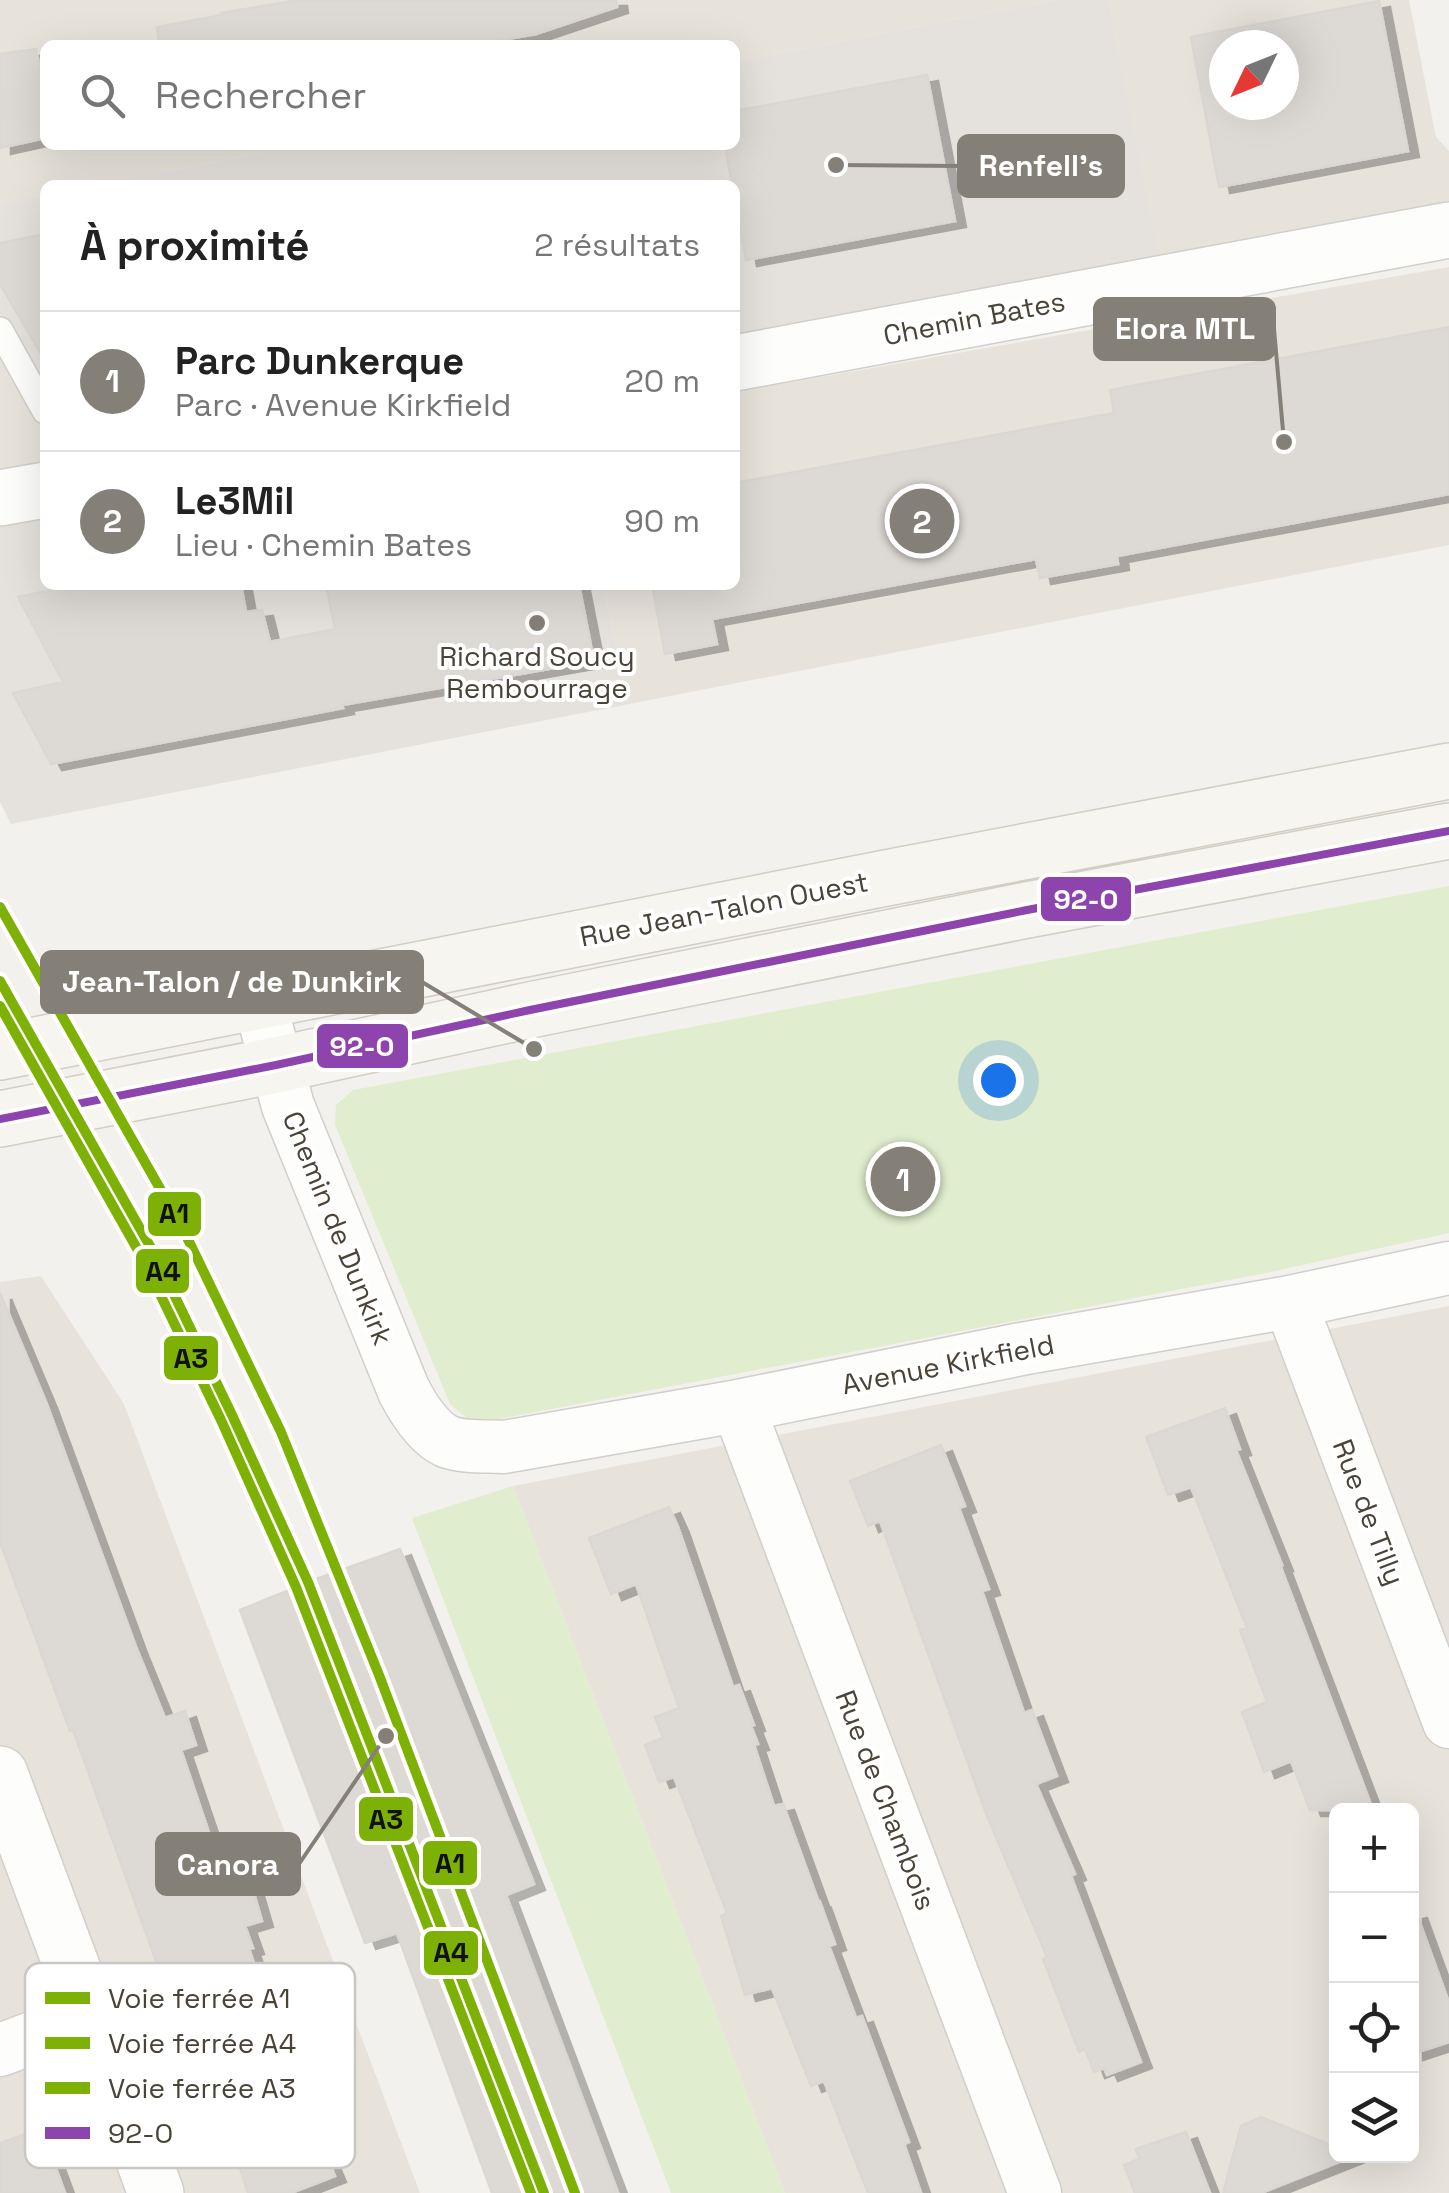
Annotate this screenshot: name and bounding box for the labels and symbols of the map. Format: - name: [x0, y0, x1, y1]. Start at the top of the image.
- north arrow: [1209, 30, 1299, 120]
- callout: Renfell's: [959, 136, 1123, 196]
- text: Renfell's: [979, 146, 1103, 185]
- street label: Chemin Bates: [880, 283, 1068, 353]
- callout: Elora MTL: [1095, 299, 1274, 359]
- text: Elora MTL: [1115, 309, 1255, 348]
- pin: 2: [890, 484, 954, 558]
- marker: Richard Soucy Rembourrage: [526, 612, 548, 634]
- place label: Richard Soucy Rembourrage: [439, 638, 635, 706]
- street label: Rue Jean-Talon Ouest: [577, 863, 871, 955]
- line badge: 92-O: [1039, 875, 1133, 923]
- text: 92-O: [1054, 881, 1118, 917]
- callout: Jean-Talon / de Dunkirk: [42, 952, 422, 1012]
- text: Jean-Talon / de Dunkirk: [62, 962, 402, 1001]
- line badge: 92-O: [315, 1022, 410, 1070]
- text: 92-O: [330, 1028, 394, 1064]
- your location: [973, 1055, 1024, 1106]
- street label: Chemin de Dunkirk: [275, 1106, 401, 1350]
- pin: 1: [870, 1142, 936, 1216]
- line badge: A1: [146, 1190, 203, 1238]
- text: A1: [159, 1195, 189, 1231]
- line badge: A4: [134, 1247, 191, 1295]
- text: A4: [145, 1253, 181, 1289]
- street label: Avenue Kirkfield: [839, 1326, 1057, 1402]
- line badge: A3: [162, 1334, 220, 1382]
- text: A3: [174, 1340, 208, 1376]
- street label: Rue de Tilly: [1325, 1434, 1413, 1590]
- street label: Rue de Chambois: [828, 1685, 944, 1915]
- line badge: A3: [357, 1795, 415, 1843]
- text: A3: [369, 1801, 403, 1837]
- callout: Canora: [157, 1834, 299, 1894]
- line badge: A1: [421, 1839, 479, 1887]
- text: Canora: [177, 1845, 279, 1884]
- text: A1: [435, 1845, 465, 1881]
- line badge: A4: [422, 1929, 480, 1977]
- text: A4: [433, 1934, 469, 1970]
- legend: [25, 1963, 355, 2168]
- text: Voie ferrée A1: [108, 1980, 290, 2016]
- text: Voie ferrée A4: [108, 2025, 296, 2061]
- text: Voie ferrée A3: [108, 2070, 296, 2106]
- text: 92-O: [108, 2115, 173, 2151]

